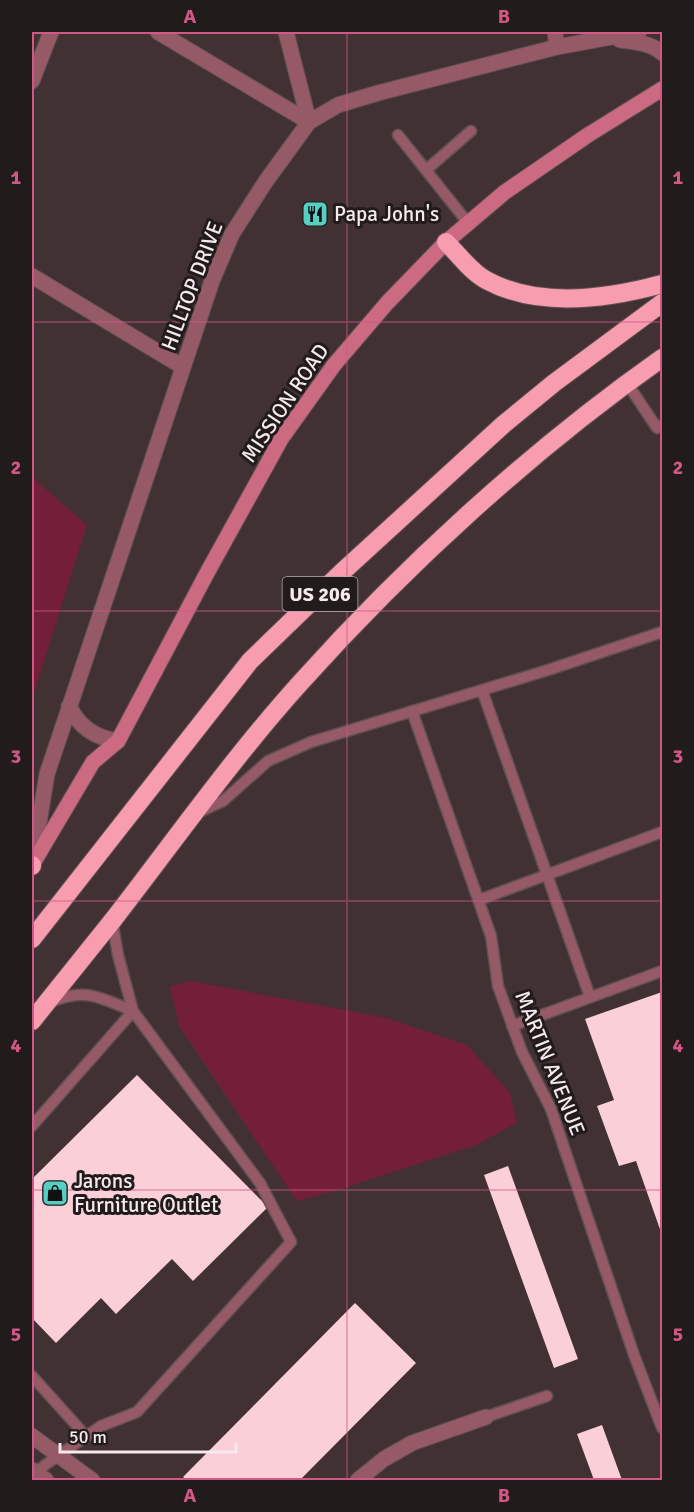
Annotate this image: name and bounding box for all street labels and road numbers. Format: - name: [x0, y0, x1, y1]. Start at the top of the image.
- street label: HILLTOP DRIVE: [155, 218, 229, 354]
- street label: MISSION ROAD: [236, 339, 334, 467]
- road number: US 206: [282, 577, 358, 611]
- street label: MARTIN AVENUE: [509, 987, 591, 1139]

